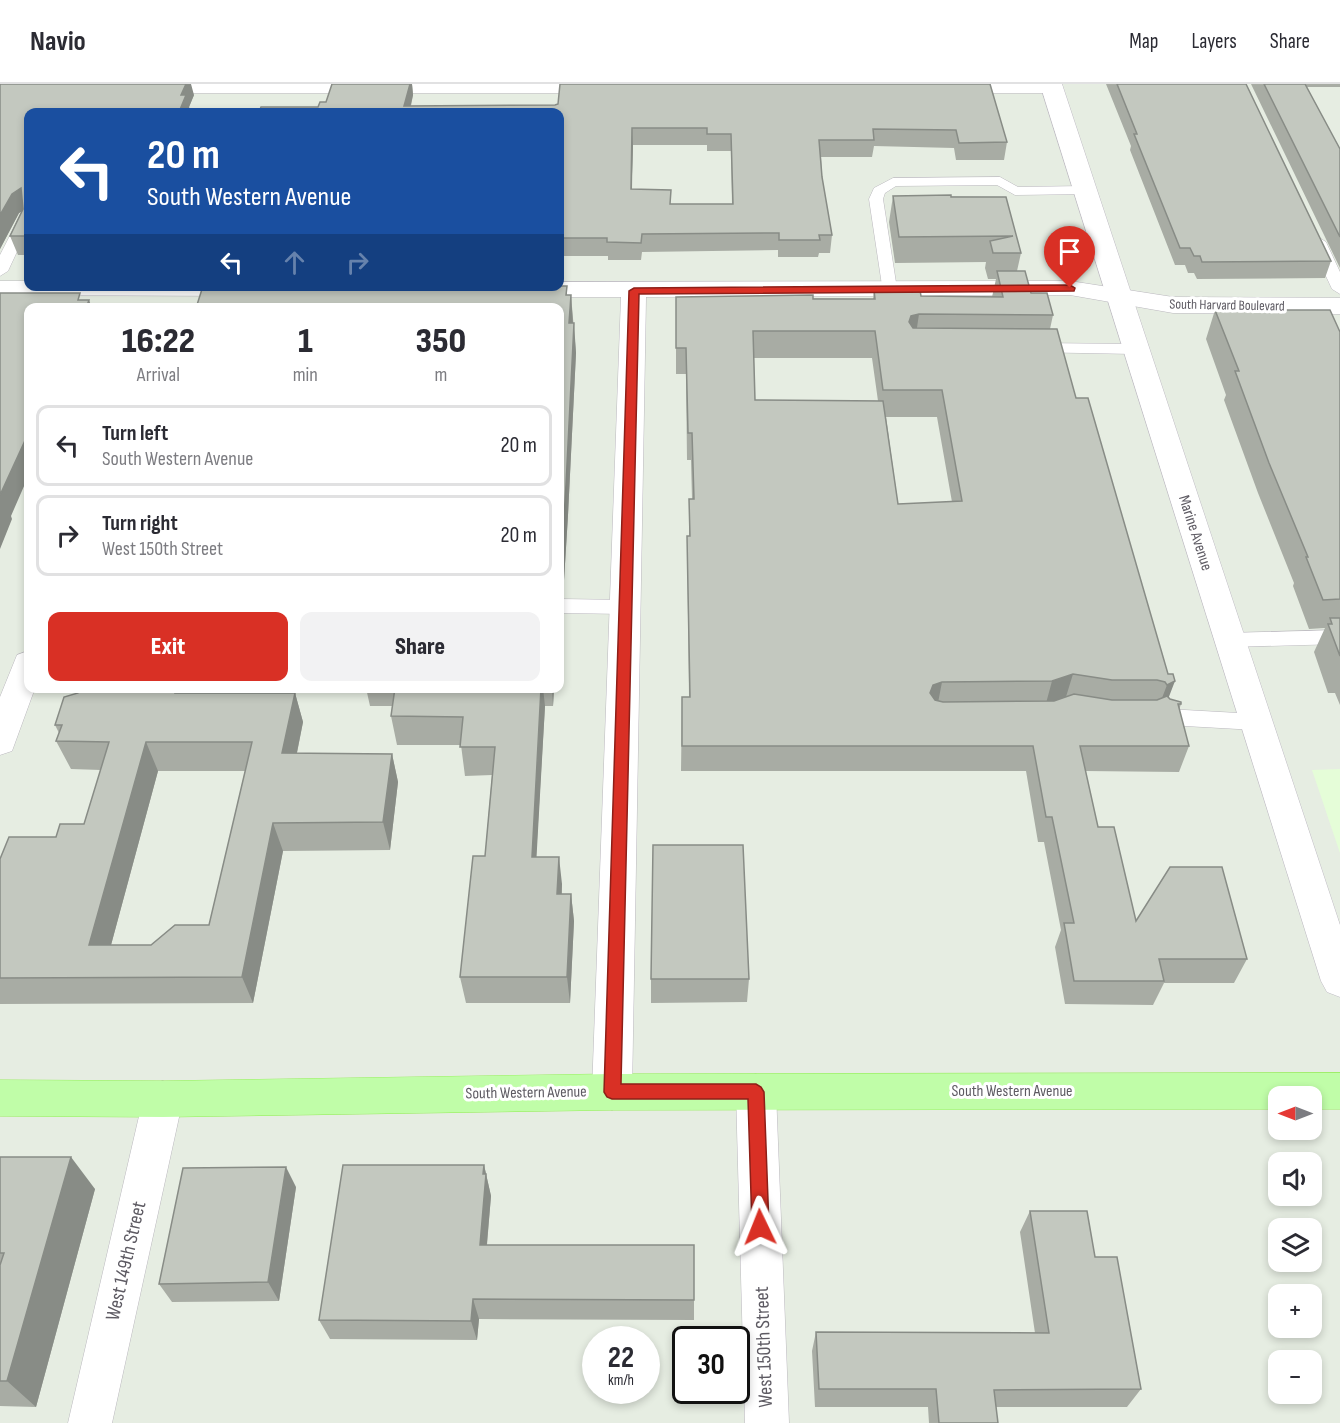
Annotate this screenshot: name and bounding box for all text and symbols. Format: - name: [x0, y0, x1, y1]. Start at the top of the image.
- text: Navio: [30, 25, 86, 58]
- text: Map: [1129, 29, 1158, 54]
- text: Layers: [1191, 29, 1237, 54]
- text: Share: [1270, 29, 1310, 54]
- text: 20 m: [147, 130, 220, 181]
- icon: left: [48, 132, 126, 210]
- text: South Western Avenue: [147, 181, 351, 213]
- pin: [1044, 226, 1095, 288]
- icon: arrive: [1053, 235, 1086, 268]
- icon: left: [215, 246, 248, 279]
- icon: ahead: [278, 246, 311, 279]
- icon: right: [341, 246, 374, 279]
- street label: South Harvard Boulevard: [1169, 295, 1285, 315]
- text: 16:22: [122, 320, 195, 363]
- text: 1: [298, 320, 313, 363]
- text: 350: [416, 320, 466, 363]
- text: Arrival: [137, 363, 180, 387]
- text: min: [293, 363, 318, 387]
- text: m: [434, 363, 447, 387]
- text: Turn left: [102, 420, 168, 447]
- icon: left: [51, 429, 84, 462]
- text: 20 m: [501, 432, 537, 459]
- text: South Western Avenue: [102, 447, 253, 471]
- street label: Marine Avenue: [1174, 493, 1216, 573]
- text: Turn right: [102, 510, 178, 537]
- icon: right: [51, 519, 84, 552]
- text: 20 m: [501, 522, 537, 549]
- text: West 150th Street: [102, 537, 223, 561]
- button: Exit: [48, 612, 288, 681]
- button: Share: [300, 612, 540, 681]
- street label: South Western Avenue: [465, 1082, 587, 1104]
- street label: South Western Avenue: [951, 1082, 1073, 1101]
- north arrow: [1268, 1086, 1322, 1140]
- map controls: [1268, 1086, 1322, 1404]
- button: sound: [1268, 1152, 1322, 1206]
- position arrow: [728, 1195, 792, 1259]
- street label: West 149th Street: [101, 1199, 151, 1323]
- button: layers: [1268, 1218, 1322, 1272]
- button: +: [1268, 1284, 1322, 1338]
- street label: West 150th Street: [750, 1286, 778, 1408]
- speed limit sign: 30: [672, 1326, 750, 1404]
- text: 22: [608, 1340, 634, 1376]
- button: −: [1268, 1350, 1322, 1404]
- text: km/h: [608, 1371, 634, 1390]

